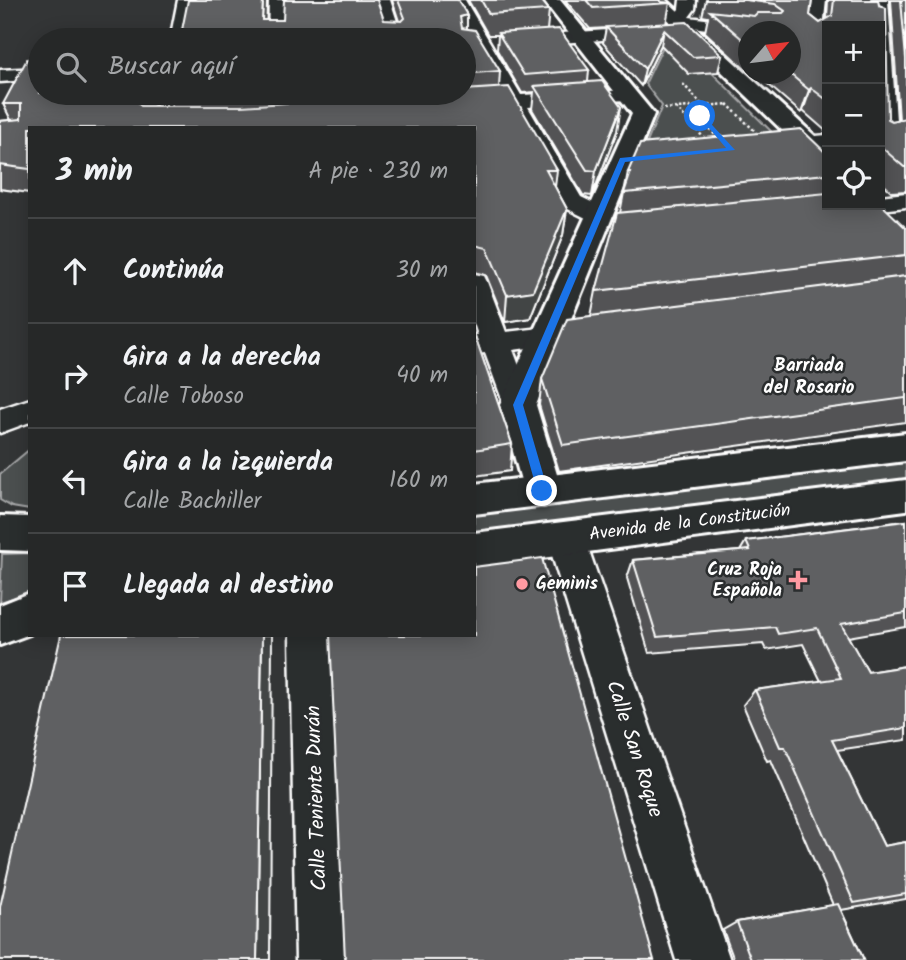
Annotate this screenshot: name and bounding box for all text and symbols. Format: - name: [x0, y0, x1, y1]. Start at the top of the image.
- north arrow: [738, 21, 801, 84]
- map controls: [822, 21, 885, 210]
- button: +: [822, 21, 885, 84]
- search box: [28, 28, 476, 105]
- text: Buscar aquí: [108, 46, 234, 88]
- icon: search: [52, 48, 90, 86]
- button: −: [822, 84, 885, 147]
- route start: [684, 100, 715, 131]
- button: locate: [822, 147, 885, 210]
- text: 3 min: [56, 148, 133, 196]
- text: A pie · 230 m: [309, 154, 448, 190]
- text: Continúa: [123, 250, 224, 292]
- icon: ahead: [56, 252, 94, 290]
- text: 30 m: [396, 253, 448, 289]
- text: Gira a la derecha: [123, 337, 321, 379]
- district label: Barriada del Rosario: [763, 351, 855, 403]
- icon: right: [56, 357, 94, 395]
- text: 40 m: [396, 358, 448, 394]
- text: Calle Toboso: [123, 379, 244, 415]
- text: Gira a la izquierda: [123, 442, 333, 484]
- icon: left: [56, 462, 94, 500]
- text: 160 m: [389, 463, 448, 499]
- route end: [526, 475, 557, 506]
- text: Calle Bachiller: [123, 484, 261, 520]
- street label: Avenida de la Constitución: [588, 496, 792, 550]
- place label: Cruz Roja Española: [707, 556, 782, 606]
- text: Llegada al destino: [123, 565, 334, 607]
- icon: arrive: [56, 567, 94, 605]
- place label: Geminis: [536, 570, 599, 599]
- marker: Cruz Roja Española: [788, 570, 808, 590]
- marker: Geminis: [514, 576, 530, 592]
- street label: Calle San Roque: [596, 676, 672, 822]
- street label: Calle Teniente Durán: [297, 705, 337, 891]

